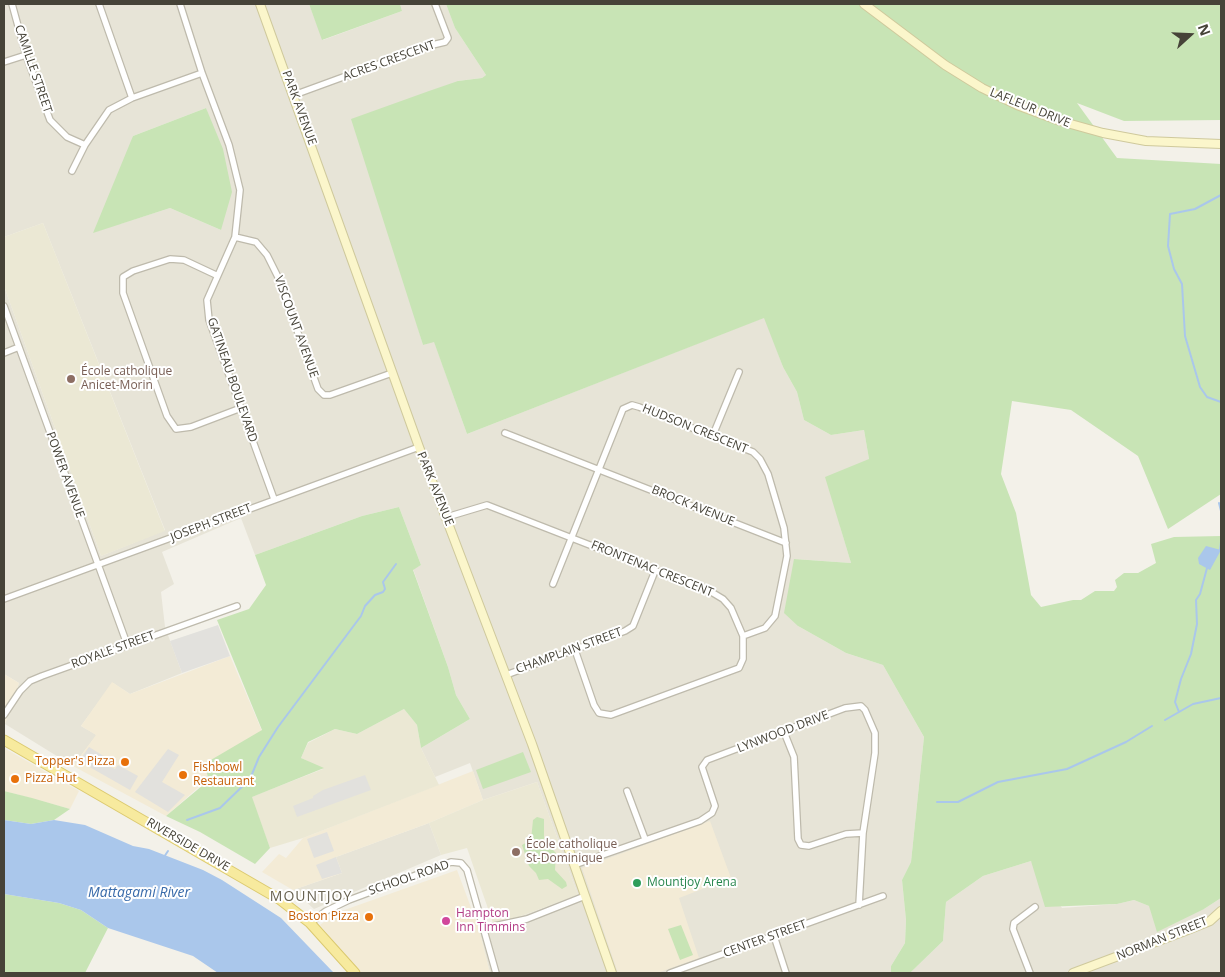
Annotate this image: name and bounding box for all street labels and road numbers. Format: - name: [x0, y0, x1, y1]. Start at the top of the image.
- street label: CAMILLE STREET: [11, 23, 55, 115]
- street label: ACRES CRESCENT: [341, 38, 437, 84]
- street label: PARK AVENUE: [279, 69, 319, 147]
- street label: LAFLEUR DRIVE: [988, 85, 1072, 131]
- street label: VISCOUNT AVENUE: [271, 274, 321, 380]
- street label: GATINEAU BOULEVARD: [204, 316, 260, 444]
- street label: HUDSON CRESCENT: [640, 401, 750, 457]
- street label: POWER AVENUE: [43, 430, 87, 520]
- street label: PARK AVENUE: [414, 450, 456, 528]
- street label: BROCK AVENUE: [649, 483, 737, 529]
- street label: JOSEPH STREET: [168, 501, 254, 545]
- street label: FRONTENAC CRESCENT: [589, 538, 715, 600]
- street label: CHAMPLAIN STREET: [514, 625, 624, 677]
- street label: ROYALE STREET: [69, 628, 157, 672]
- street label: LYNWOOD DRIVE: [735, 708, 831, 756]
- street label: RIVERSIDE DRIVE: [144, 815, 232, 875]
- street label: SCHOOL ROAD: [367, 858, 451, 898]
- street label: NORMAN STREET: [1114, 914, 1210, 964]
- street label: CENTER STREET: [721, 917, 809, 961]

